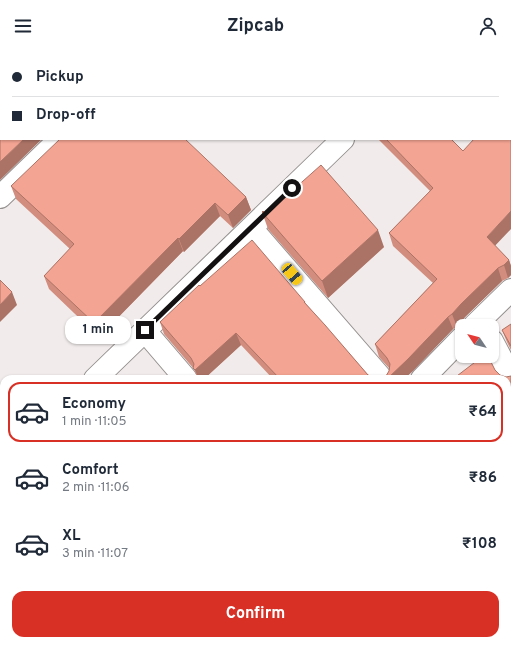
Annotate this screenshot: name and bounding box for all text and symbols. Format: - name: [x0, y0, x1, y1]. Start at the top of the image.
- icon: menu: [12, 15, 34, 37]
- text: Zipcab: [227, 15, 284, 38]
- icon: person: [477, 15, 499, 37]
- text: Pickup: [36, 68, 84, 87]
- text: Drop-off: [36, 106, 96, 125]
- route start: [283, 179, 301, 197]
- car: [280, 261, 304, 287]
- callout: 1 min: [65, 316, 131, 344]
- north arrow: [455, 319, 499, 363]
- map controls: [455, 319, 499, 363]
- route end: [136, 321, 154, 339]
- text: 1 min: [82, 322, 114, 338]
- icon: car: [14, 394, 50, 430]
- text: Economy: [62, 395, 126, 414]
- text: ₹64: [468, 403, 497, 422]
- text: 1 min · 11:05: [62, 414, 127, 430]
- icon: car: [14, 460, 50, 496]
- text: Comfort: [62, 461, 119, 480]
- text: ₹86: [468, 469, 497, 488]
- text: 2 min · 11:06: [62, 480, 129, 496]
- icon: car: [14, 526, 50, 562]
- text: XL: [62, 527, 80, 546]
- text: ₹108: [462, 535, 497, 554]
- text: 3 min · 11:07: [62, 546, 128, 562]
- button: Confirm: [12, 591, 499, 637]

